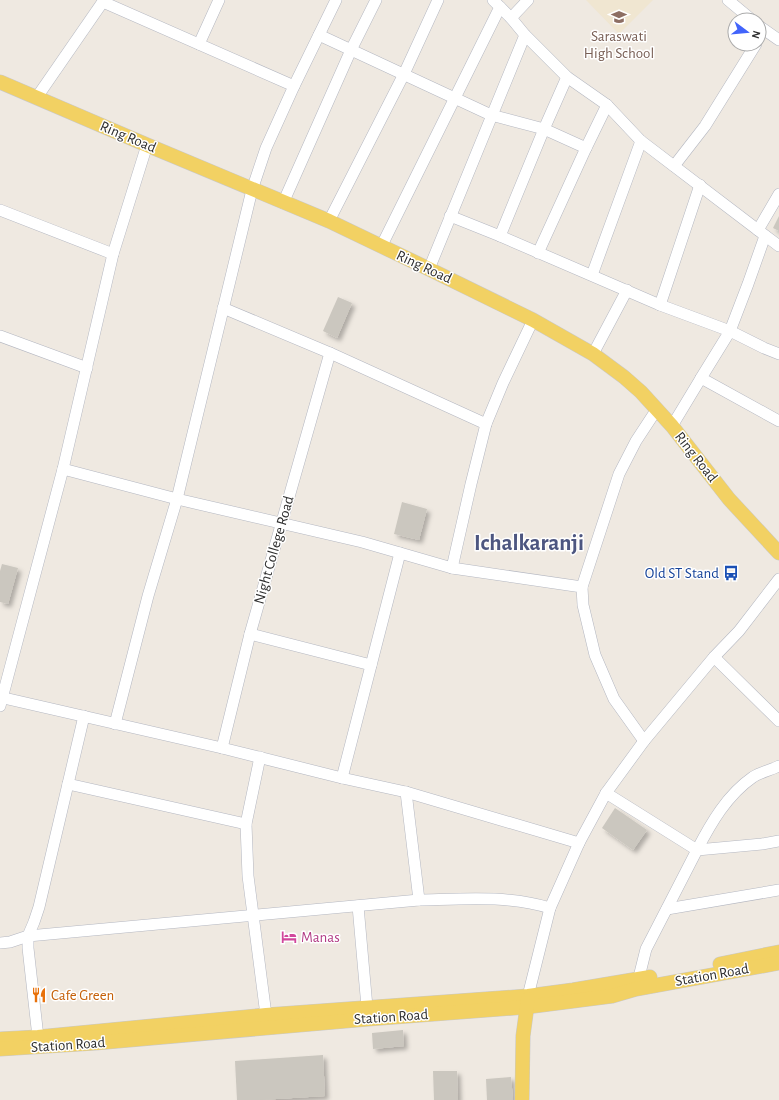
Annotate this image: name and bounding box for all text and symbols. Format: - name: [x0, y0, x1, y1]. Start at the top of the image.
- school or university icon: Saraswati High School: [610, 8, 628, 26]
- north arrow: [727, 12, 767, 52]
- place label: Saraswati High School: [584, 29, 654, 61]
- text: N: [750, 29, 762, 40]
- street label: Ring Road: [98, 119, 158, 156]
- street label: Ring Road: [394, 248, 454, 286]
- street label: Ring Road: [672, 429, 720, 485]
- street label: Night College Road: [251, 494, 297, 606]
- district label: Ichalkaranji: [474, 532, 584, 555]
- bus stop icon: Old ST Stand: [722, 564, 740, 582]
- place label: Old ST Stand: [645, 566, 719, 581]
- hotel icon: Manas: [280, 928, 298, 946]
- place label: Manas: [301, 930, 340, 945]
- street label: Station Road: [674, 961, 750, 989]
- restaurant icon: Cafe Green: [30, 986, 48, 1004]
- place label: Cafe Green: [51, 988, 114, 1003]
- street label: Station Road: [353, 1007, 429, 1027]
- street label: Station Road: [30, 1035, 106, 1055]

